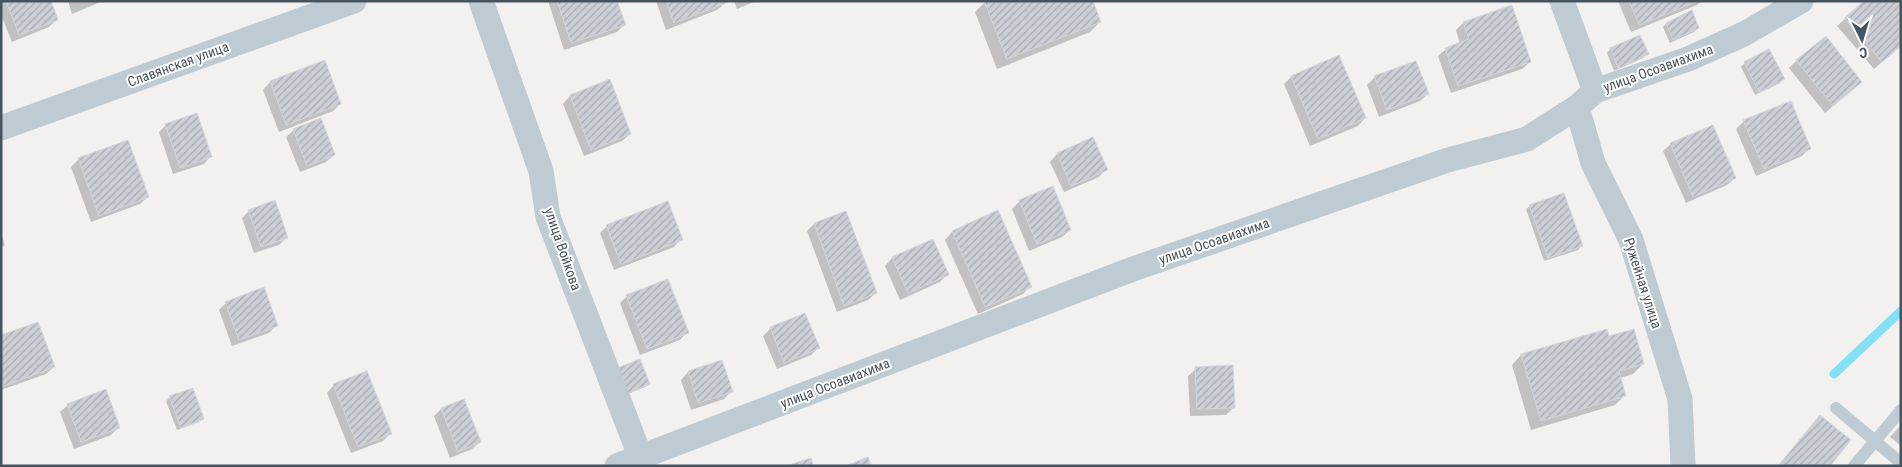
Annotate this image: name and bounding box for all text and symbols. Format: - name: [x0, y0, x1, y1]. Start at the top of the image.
- north arrow: [1837, 15, 1887, 65]
- street label: Славянская улица: [125, 38, 231, 90]
- street label: улица Осоавиахима: [1601, 41, 1715, 95]
- text: С: [1858, 45, 1868, 61]
- street label: улица Войкова: [541, 206, 585, 292]
- street label: улица Осоавиахима: [1157, 215, 1271, 267]
- street label: Ружейная улица: [1621, 236, 1665, 330]
- street label: улица Осоавиахима: [778, 355, 892, 411]

